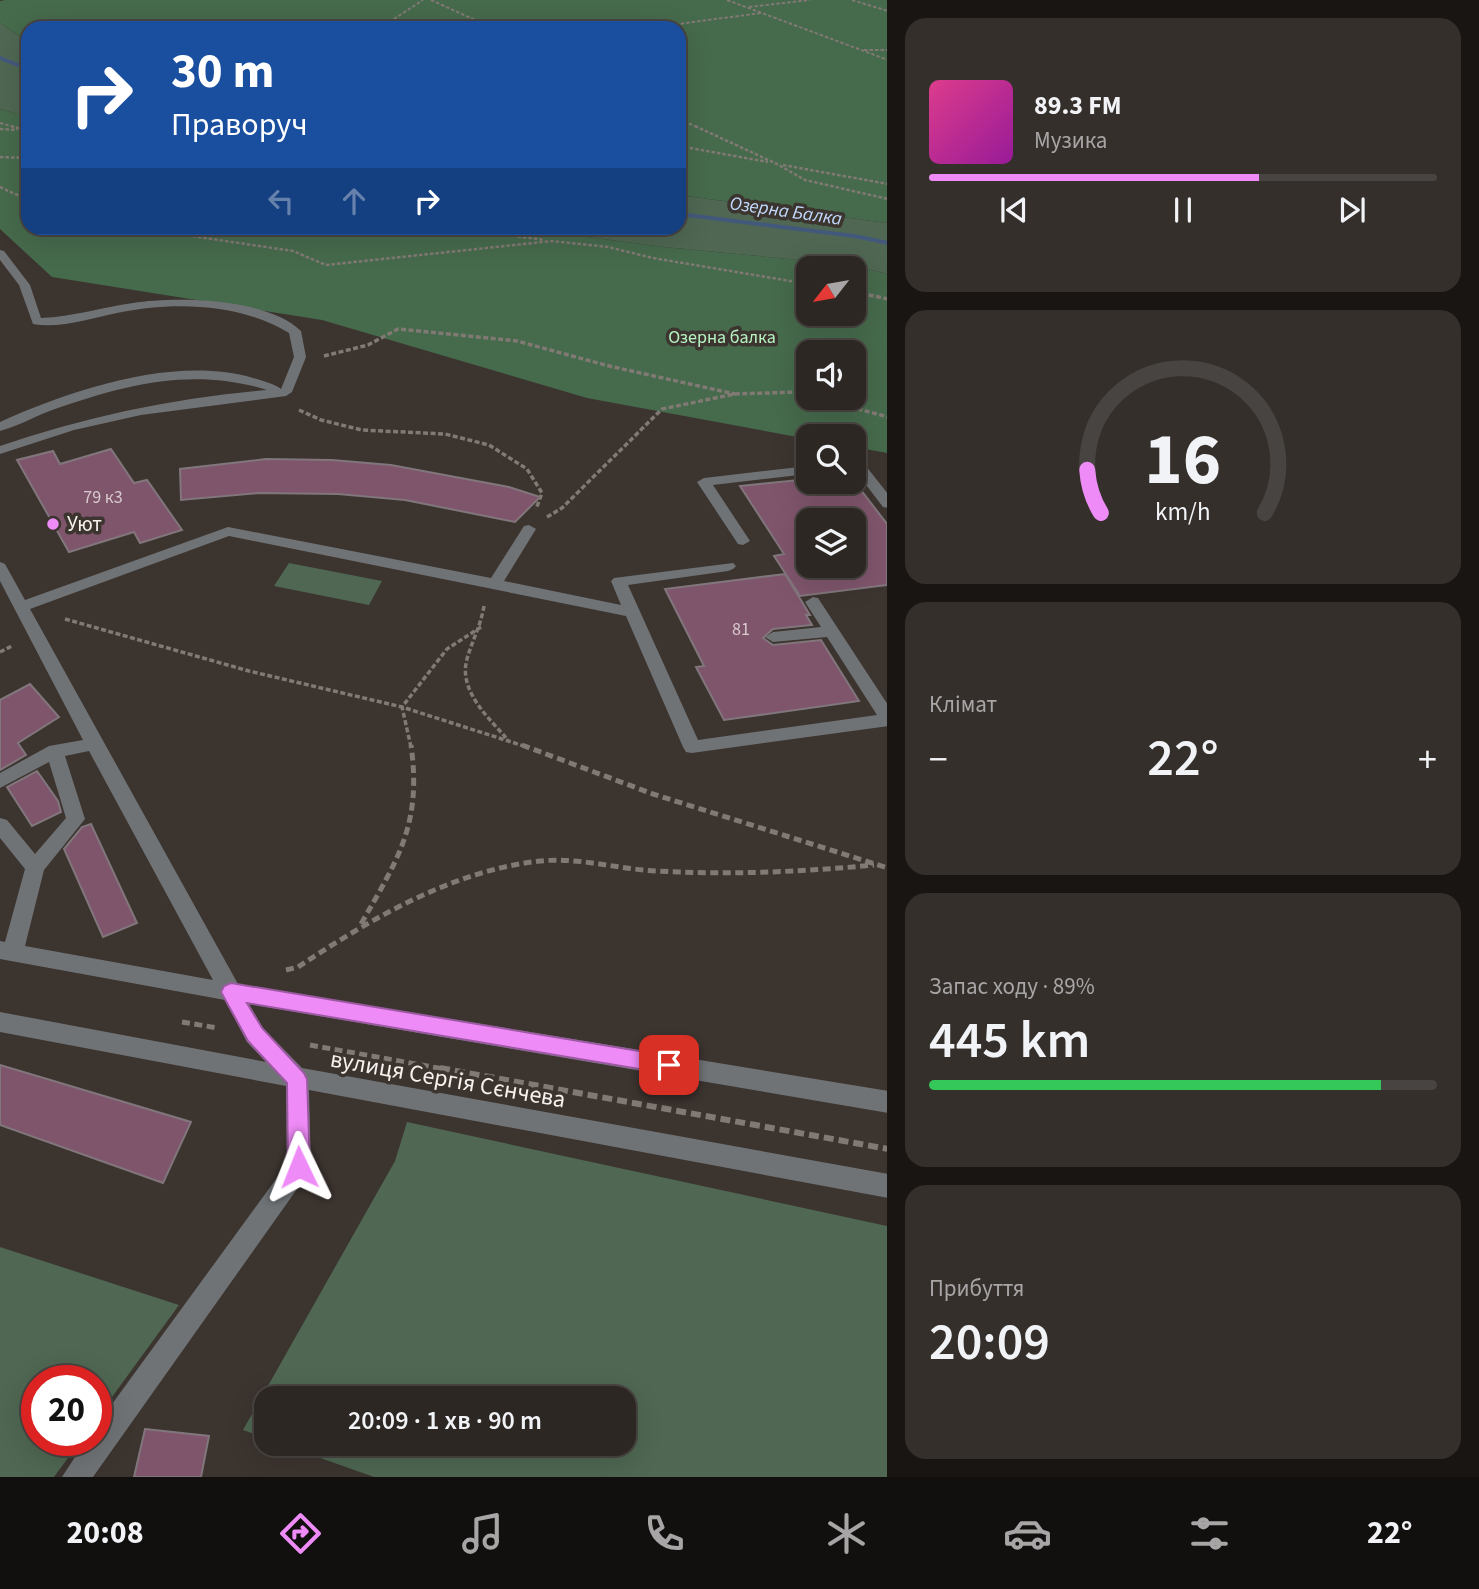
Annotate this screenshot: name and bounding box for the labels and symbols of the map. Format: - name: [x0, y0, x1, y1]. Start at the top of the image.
- water label: Озерна Балка: [728, 190, 844, 233]
- north arrow: [796, 256, 866, 326]
- park label: Озерна балка: [668, 325, 776, 350]
- house number: 79 к3: [83, 485, 123, 510]
- place label: Уют: [67, 509, 102, 539]
- marker: Уют: [45, 516, 61, 532]
- house number: 81: [732, 617, 750, 642]
- pin: [639, 1035, 699, 1095]
- street label: вулиця Сергія Сєнчева: [327, 1042, 568, 1117]
- position arrow: [262, 1130, 336, 1204]
- speed limit sign: 20: [21, 1365, 112, 1456]

